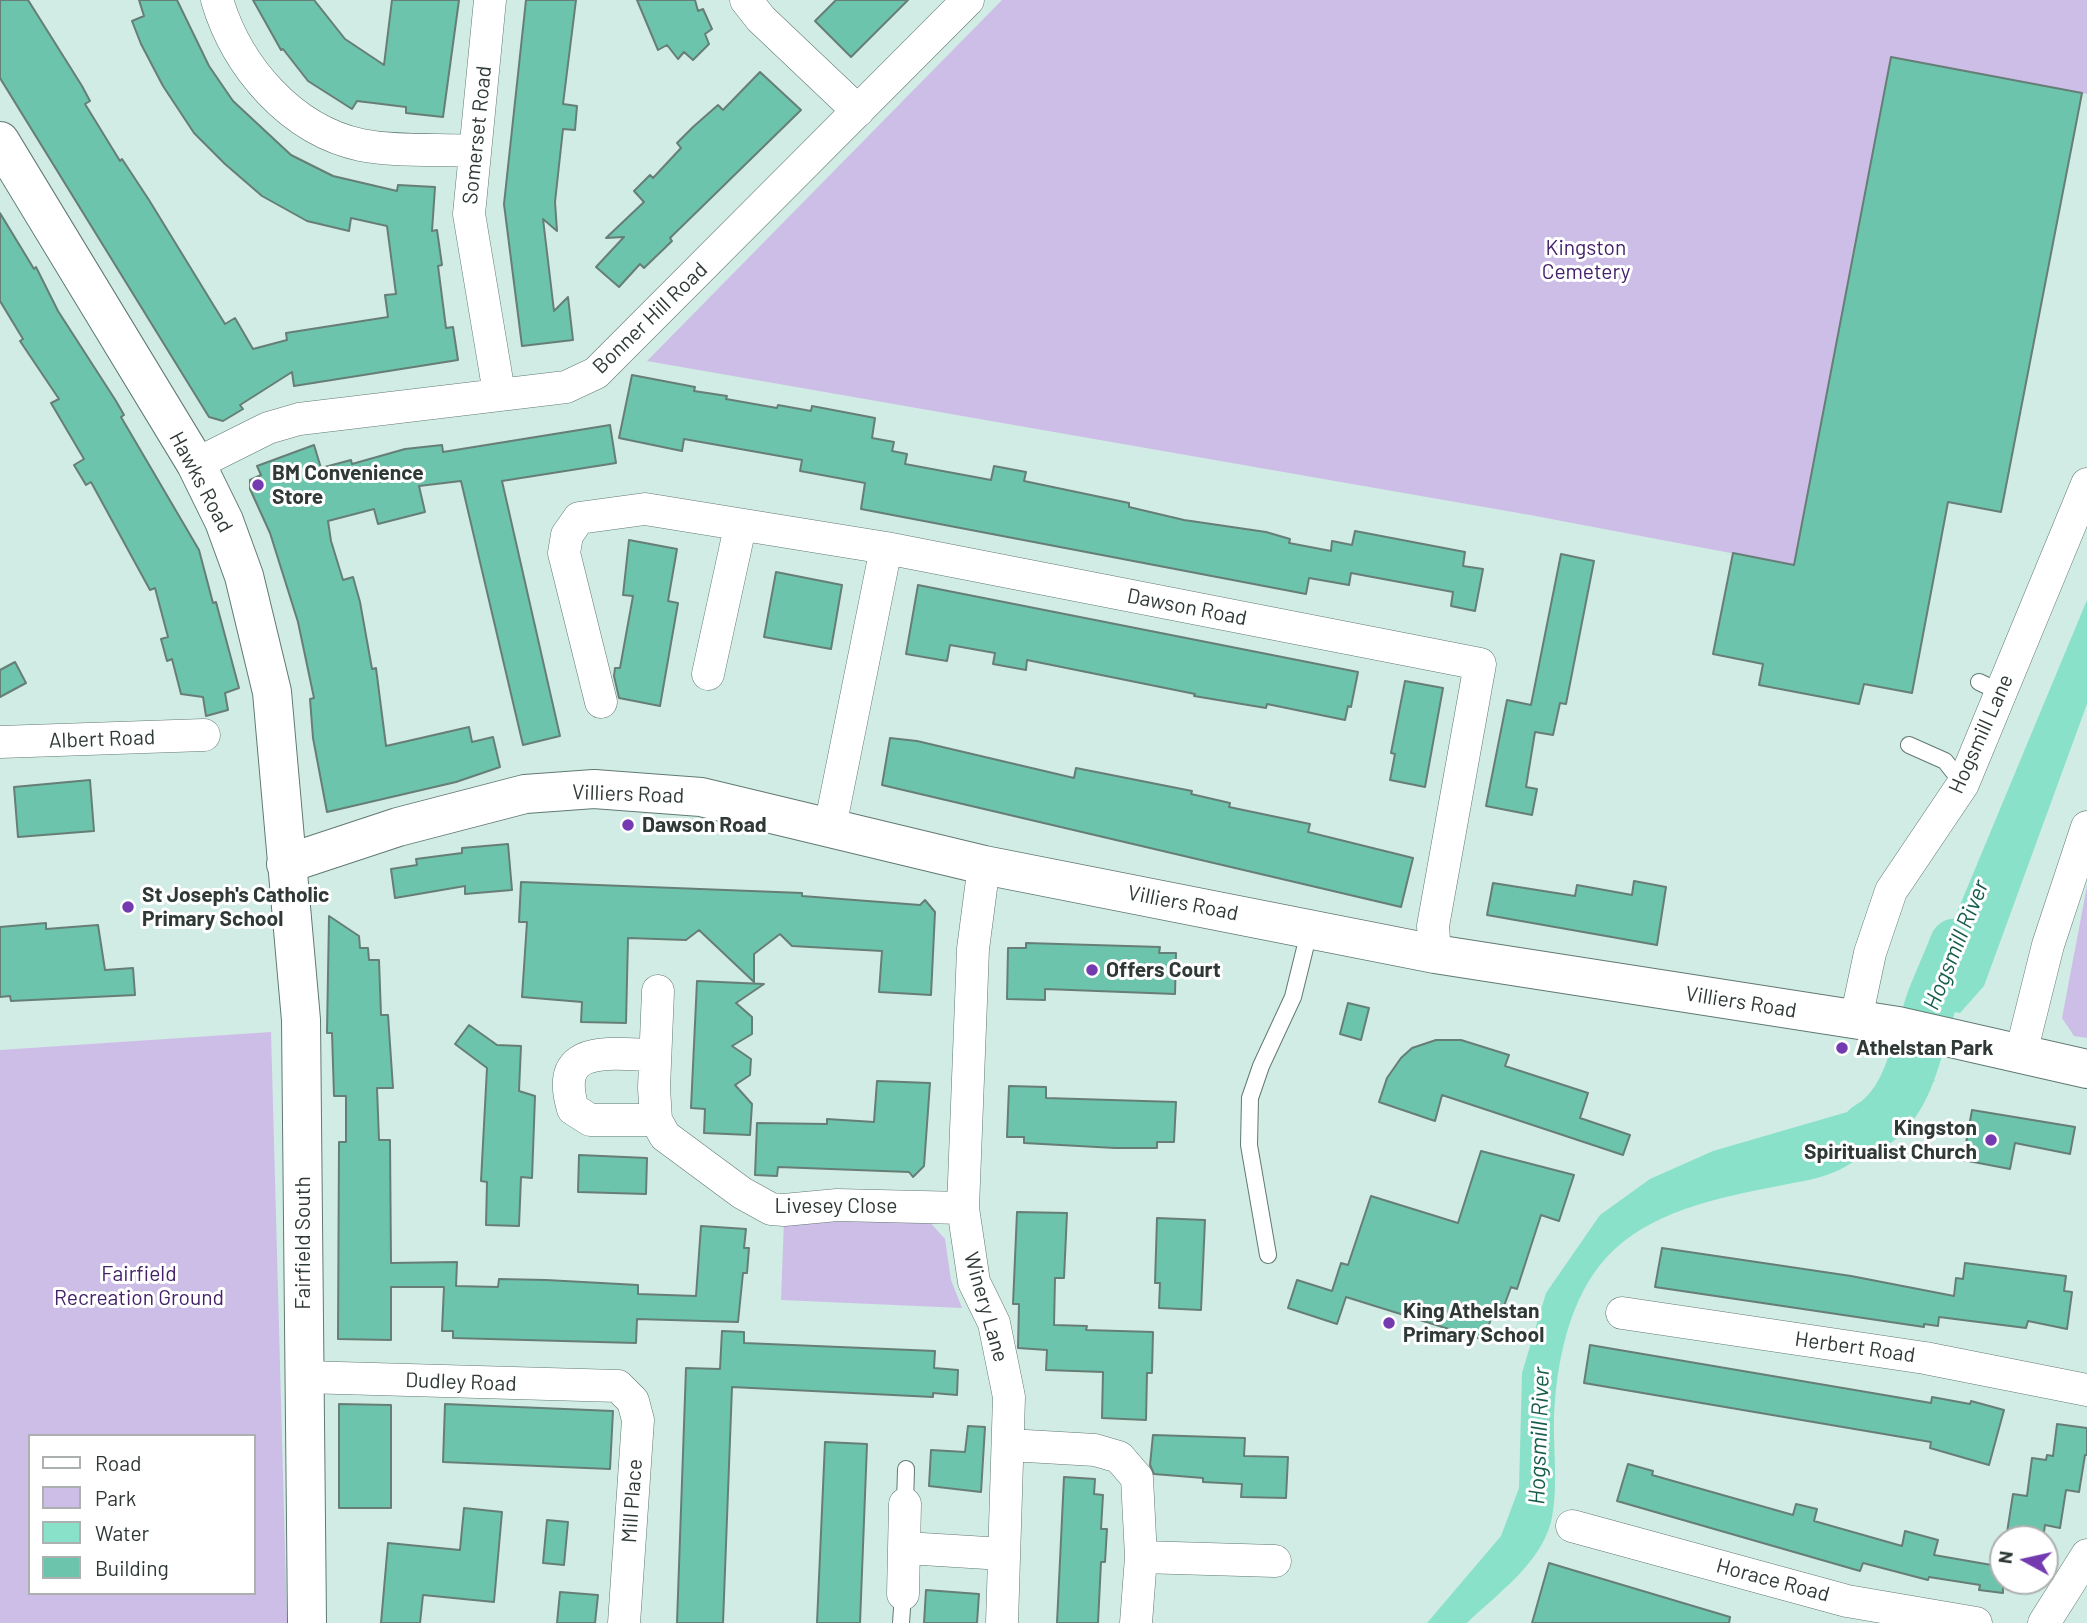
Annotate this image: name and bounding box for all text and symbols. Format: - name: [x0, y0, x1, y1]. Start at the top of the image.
- street label: Somerset Road: [457, 65, 497, 205]
- park label: Kingston Cemetery: [1542, 235, 1630, 285]
- street label: Bonner Hill Road: [587, 257, 713, 379]
- street label: Hawks Road: [164, 427, 238, 537]
- place label: BM Convenience Store: [272, 460, 424, 510]
- marker: BM Convenience Store: [250, 477, 266, 493]
- street label: Dawson Road: [1125, 583, 1249, 631]
- street label: Hogsmill Lane: [1943, 670, 2019, 798]
- street label: Albert Road: [48, 725, 156, 753]
- street label: Villiers Road: [571, 779, 685, 809]
- place label: Dawson Road: [642, 812, 767, 838]
- marker: Dawson Road: [620, 817, 636, 833]
- water label: Hogsmill River: [1917, 876, 1995, 1014]
- street label: Villiers Road: [1126, 880, 1240, 926]
- place label: St Joseph's Catholic Primary School: [142, 882, 329, 932]
- marker: St Joseph's Catholic Primary School: [120, 899, 136, 915]
- place label: Offers Court: [1106, 957, 1221, 983]
- marker: Offers Court: [1084, 962, 1100, 978]
- street label: Villiers Road: [1684, 981, 1798, 1023]
- place label: Athelstan Park: [1856, 1035, 1993, 1061]
- marker: Athelstan Park: [1834, 1040, 1850, 1056]
- place label: Kingston Spiritualist Church: [1804, 1115, 1977, 1165]
- marker: Kingston Spiritualist Church: [1983, 1132, 1999, 1148]
- street label: Fairfield South: [290, 1176, 316, 1310]
- street label: Livesey Close: [774, 1193, 898, 1219]
- street label: Winery Lane: [958, 1249, 1014, 1365]
- park label: Fairfield Recreation Ground: [54, 1261, 224, 1311]
- place label: King Athelstan Primary School: [1403, 1298, 1544, 1348]
- marker: King Athelstan Primary School: [1381, 1315, 1397, 1331]
- street label: Herbert Road: [1793, 1326, 1917, 1368]
- street label: Dudley Road: [405, 1367, 517, 1397]
- water label: Hogsmill River: [1523, 1367, 1555, 1505]
- legend: [28, 1434, 256, 1595]
- text: Road: [95, 1450, 141, 1475]
- street label: Mill Place: [616, 1458, 648, 1544]
- text: Park: [95, 1485, 136, 1510]
- text: Water: [95, 1520, 149, 1545]
- north arrow: [1989, 1525, 2059, 1595]
- text: N: [1992, 1549, 2017, 1565]
- street label: Horace Road: [1714, 1553, 1832, 1607]
- text: Building: [95, 1555, 169, 1580]

